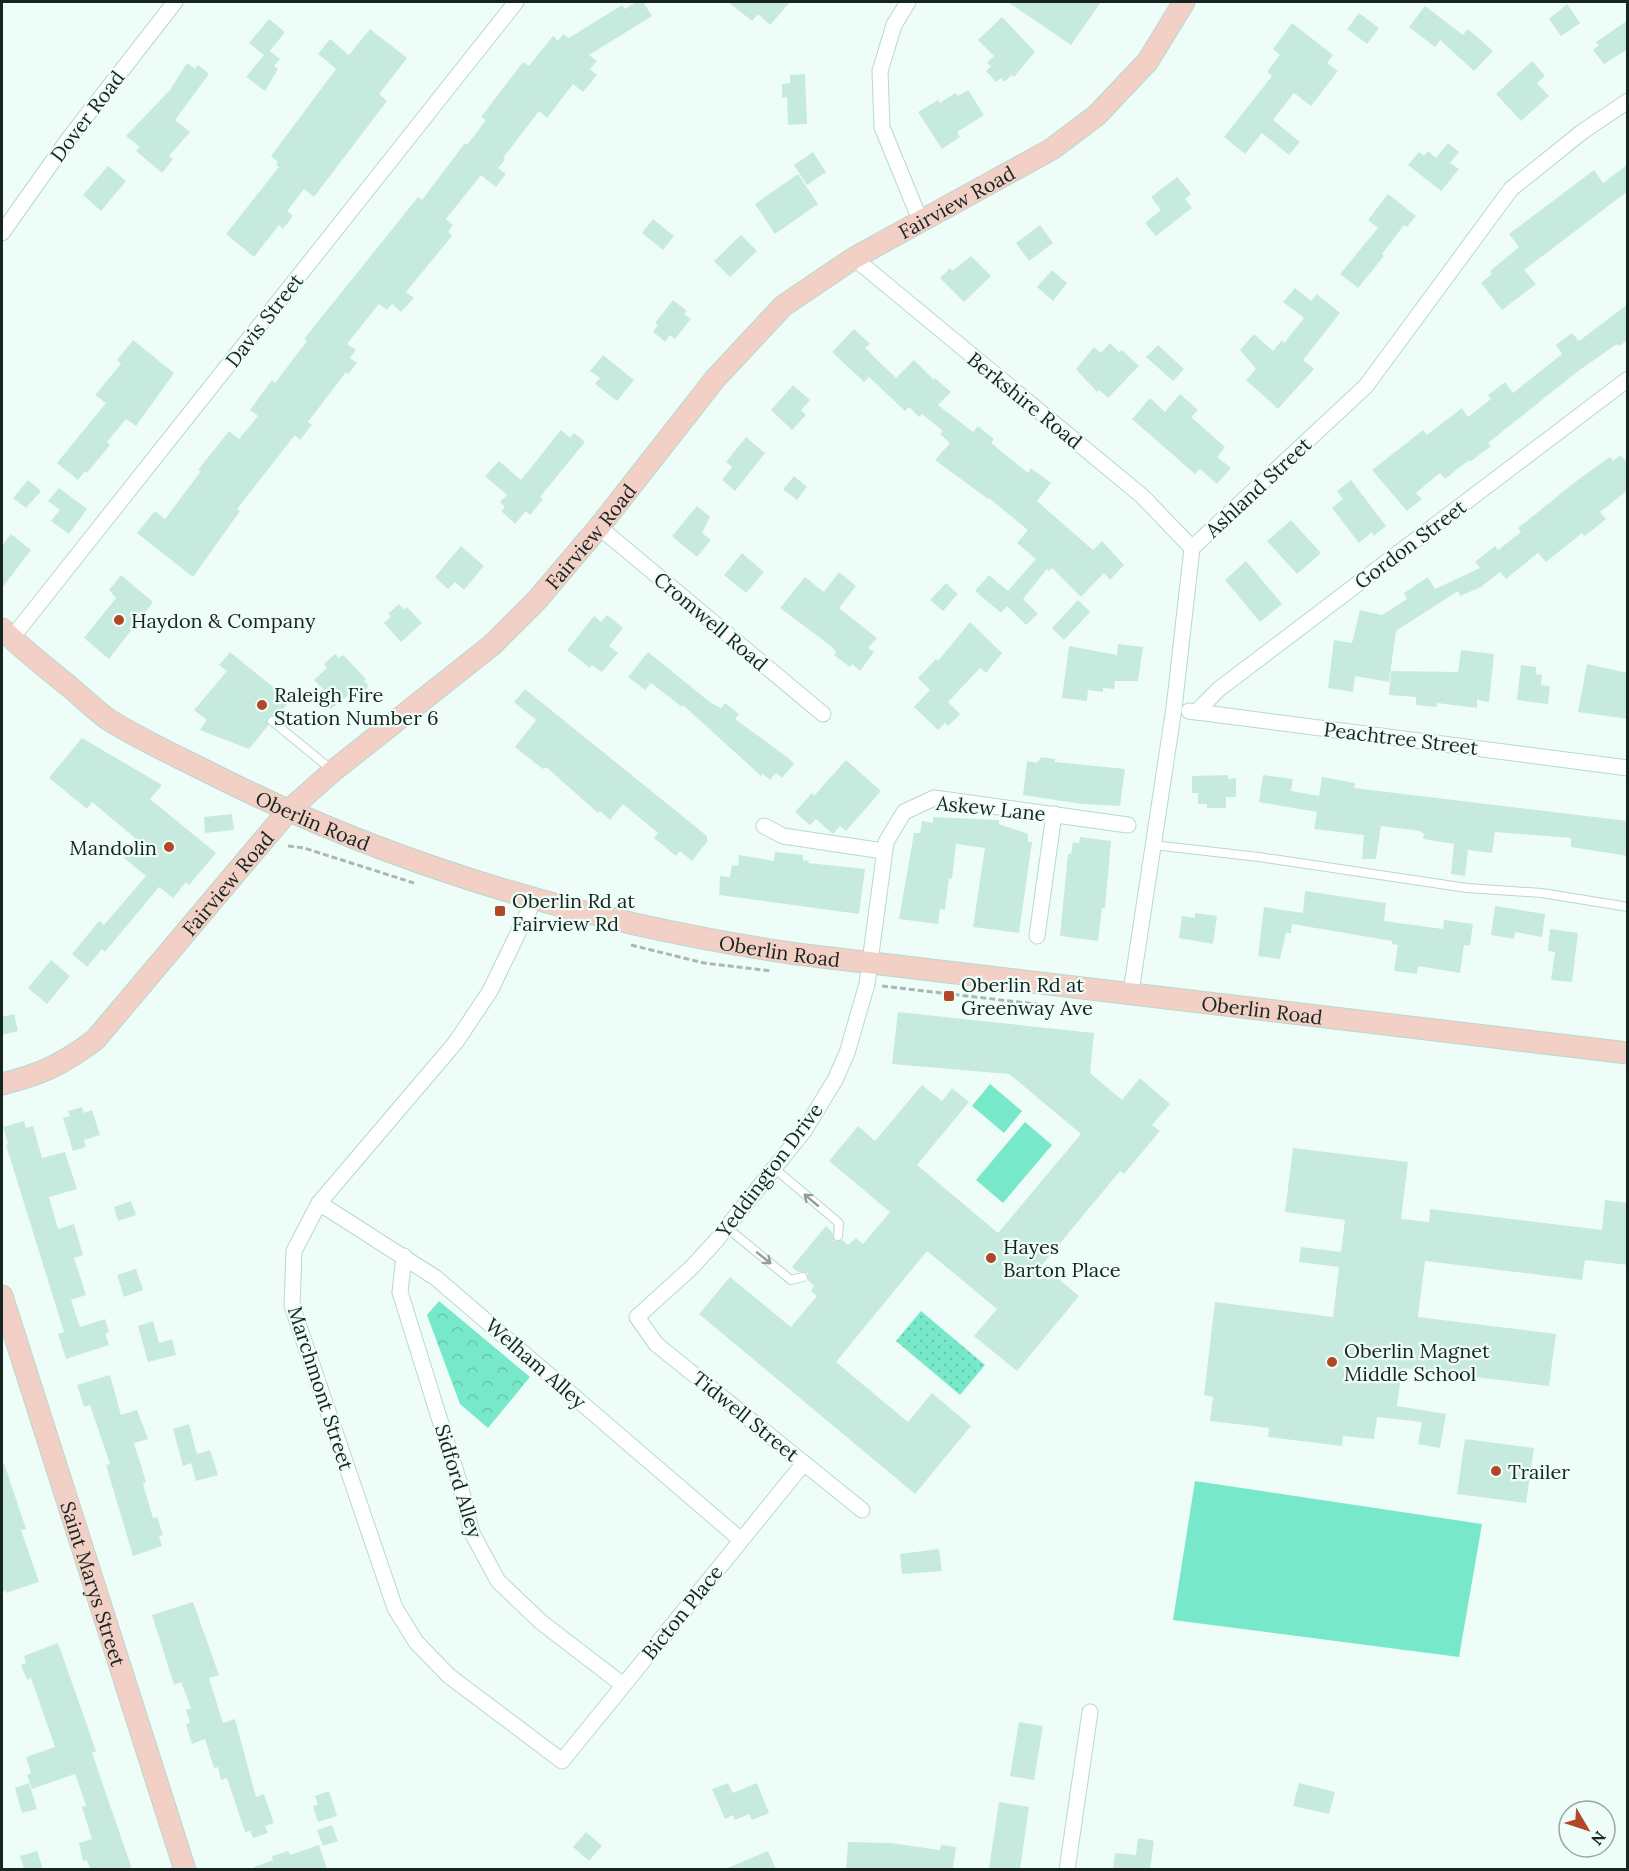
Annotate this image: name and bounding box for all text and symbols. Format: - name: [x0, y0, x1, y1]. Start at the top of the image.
- street label: Dover Road: [45, 65, 129, 167]
- street label: Fairview Road: [894, 160, 1019, 244]
- street label: Davis Street: [220, 268, 308, 372]
- street label: Berkshire Road: [963, 346, 1087, 454]
- street label: Ashland Street: [1199, 431, 1316, 543]
- street label: Fairview Road: [539, 478, 641, 594]
- street label: Gordon Street: [1349, 494, 1471, 594]
- street label: Cromwell Road: [649, 566, 773, 676]
- place label: Haydon & Company: [131, 608, 316, 633]
- marker: Haydon & Company: [112, 613, 126, 627]
- place label: Raleigh Fire Station Number 6: [274, 682, 439, 730]
- marker: Raleigh Fire Station Number 6: [255, 698, 269, 712]
- street label: Peachtree Street: [1322, 716, 1480, 760]
- street label: Oberlin Road: [252, 785, 374, 856]
- street label: Askew Lane: [934, 790, 1047, 826]
- street label: Fairview Road: [176, 826, 278, 940]
- place label: Mandolin: [69, 835, 157, 860]
- marker: Mandolin: [162, 840, 176, 854]
- place label: Oberlin Rd at Fairview Rd: [512, 888, 635, 936]
- marker: Oberlin Rd at Fairview Rd: [493, 904, 507, 918]
- street label: Oberlin Road: [717, 929, 842, 972]
- place label: Oberlin Rd at Greenway Ave: [961, 972, 1093, 1020]
- marker: Oberlin Rd at Greenway Ave: [942, 989, 956, 1003]
- street label: Oberlin Road: [1200, 990, 1324, 1029]
- street label: Yeddington Drive: [710, 1098, 828, 1243]
- one-way arrow: [803, 1193, 819, 1206]
- place label: Hayes Barton Place: [1003, 1234, 1121, 1282]
- one-way arrow: [755, 1251, 771, 1264]
- marker: Hayes Barton Place: [984, 1251, 998, 1265]
- street label: Marchmont Street: [283, 1303, 359, 1473]
- street label: Welham Alley: [480, 1312, 592, 1414]
- place label: Oberlin Magnet Middle School: [1344, 1338, 1490, 1386]
- marker: Oberlin Magnet Middle School: [1325, 1355, 1339, 1369]
- street label: Tidwell Street: [688, 1365, 804, 1467]
- street label: Sidford Alley: [430, 1421, 488, 1541]
- place label: Trailer: [1508, 1459, 1570, 1484]
- marker: Trailer: [1489, 1464, 1503, 1478]
- street label: Saint Marys Street: [56, 1498, 132, 1670]
- street label: Bicton Place: [636, 1560, 728, 1664]
- north arrow: [1557, 1799, 1617, 1859]
- text: N: [1587, 1827, 1610, 1850]

